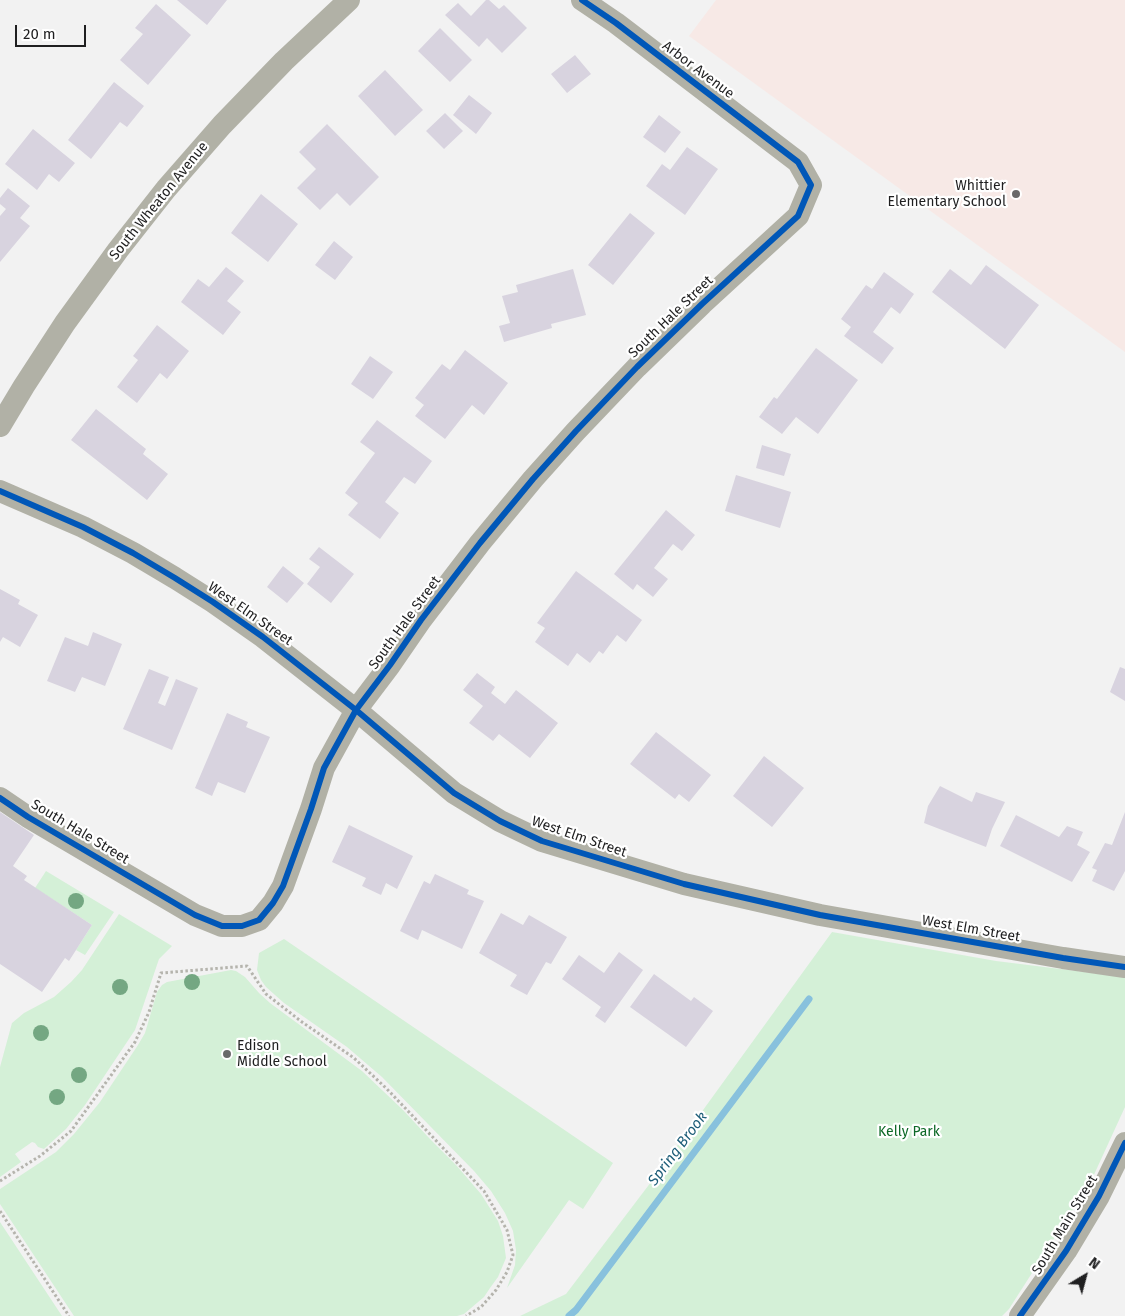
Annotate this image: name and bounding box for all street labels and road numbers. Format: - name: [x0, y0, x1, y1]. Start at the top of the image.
- street label: Arbor Avenue: [659, 38, 737, 102]
- street label: South Wheaton Avenue: [106, 139, 212, 263]
- street label: South Hale Street: [625, 272, 717, 362]
- street label: South Hale Street: [366, 573, 444, 673]
- street label: West Elm Street: [204, 579, 296, 649]
- street label: South Hale Street: [28, 796, 132, 868]
- street label: West Elm Street: [529, 813, 629, 861]
- street label: West Elm Street: [921, 912, 1021, 946]
- street label: South Main Street: [1029, 1172, 1101, 1278]

